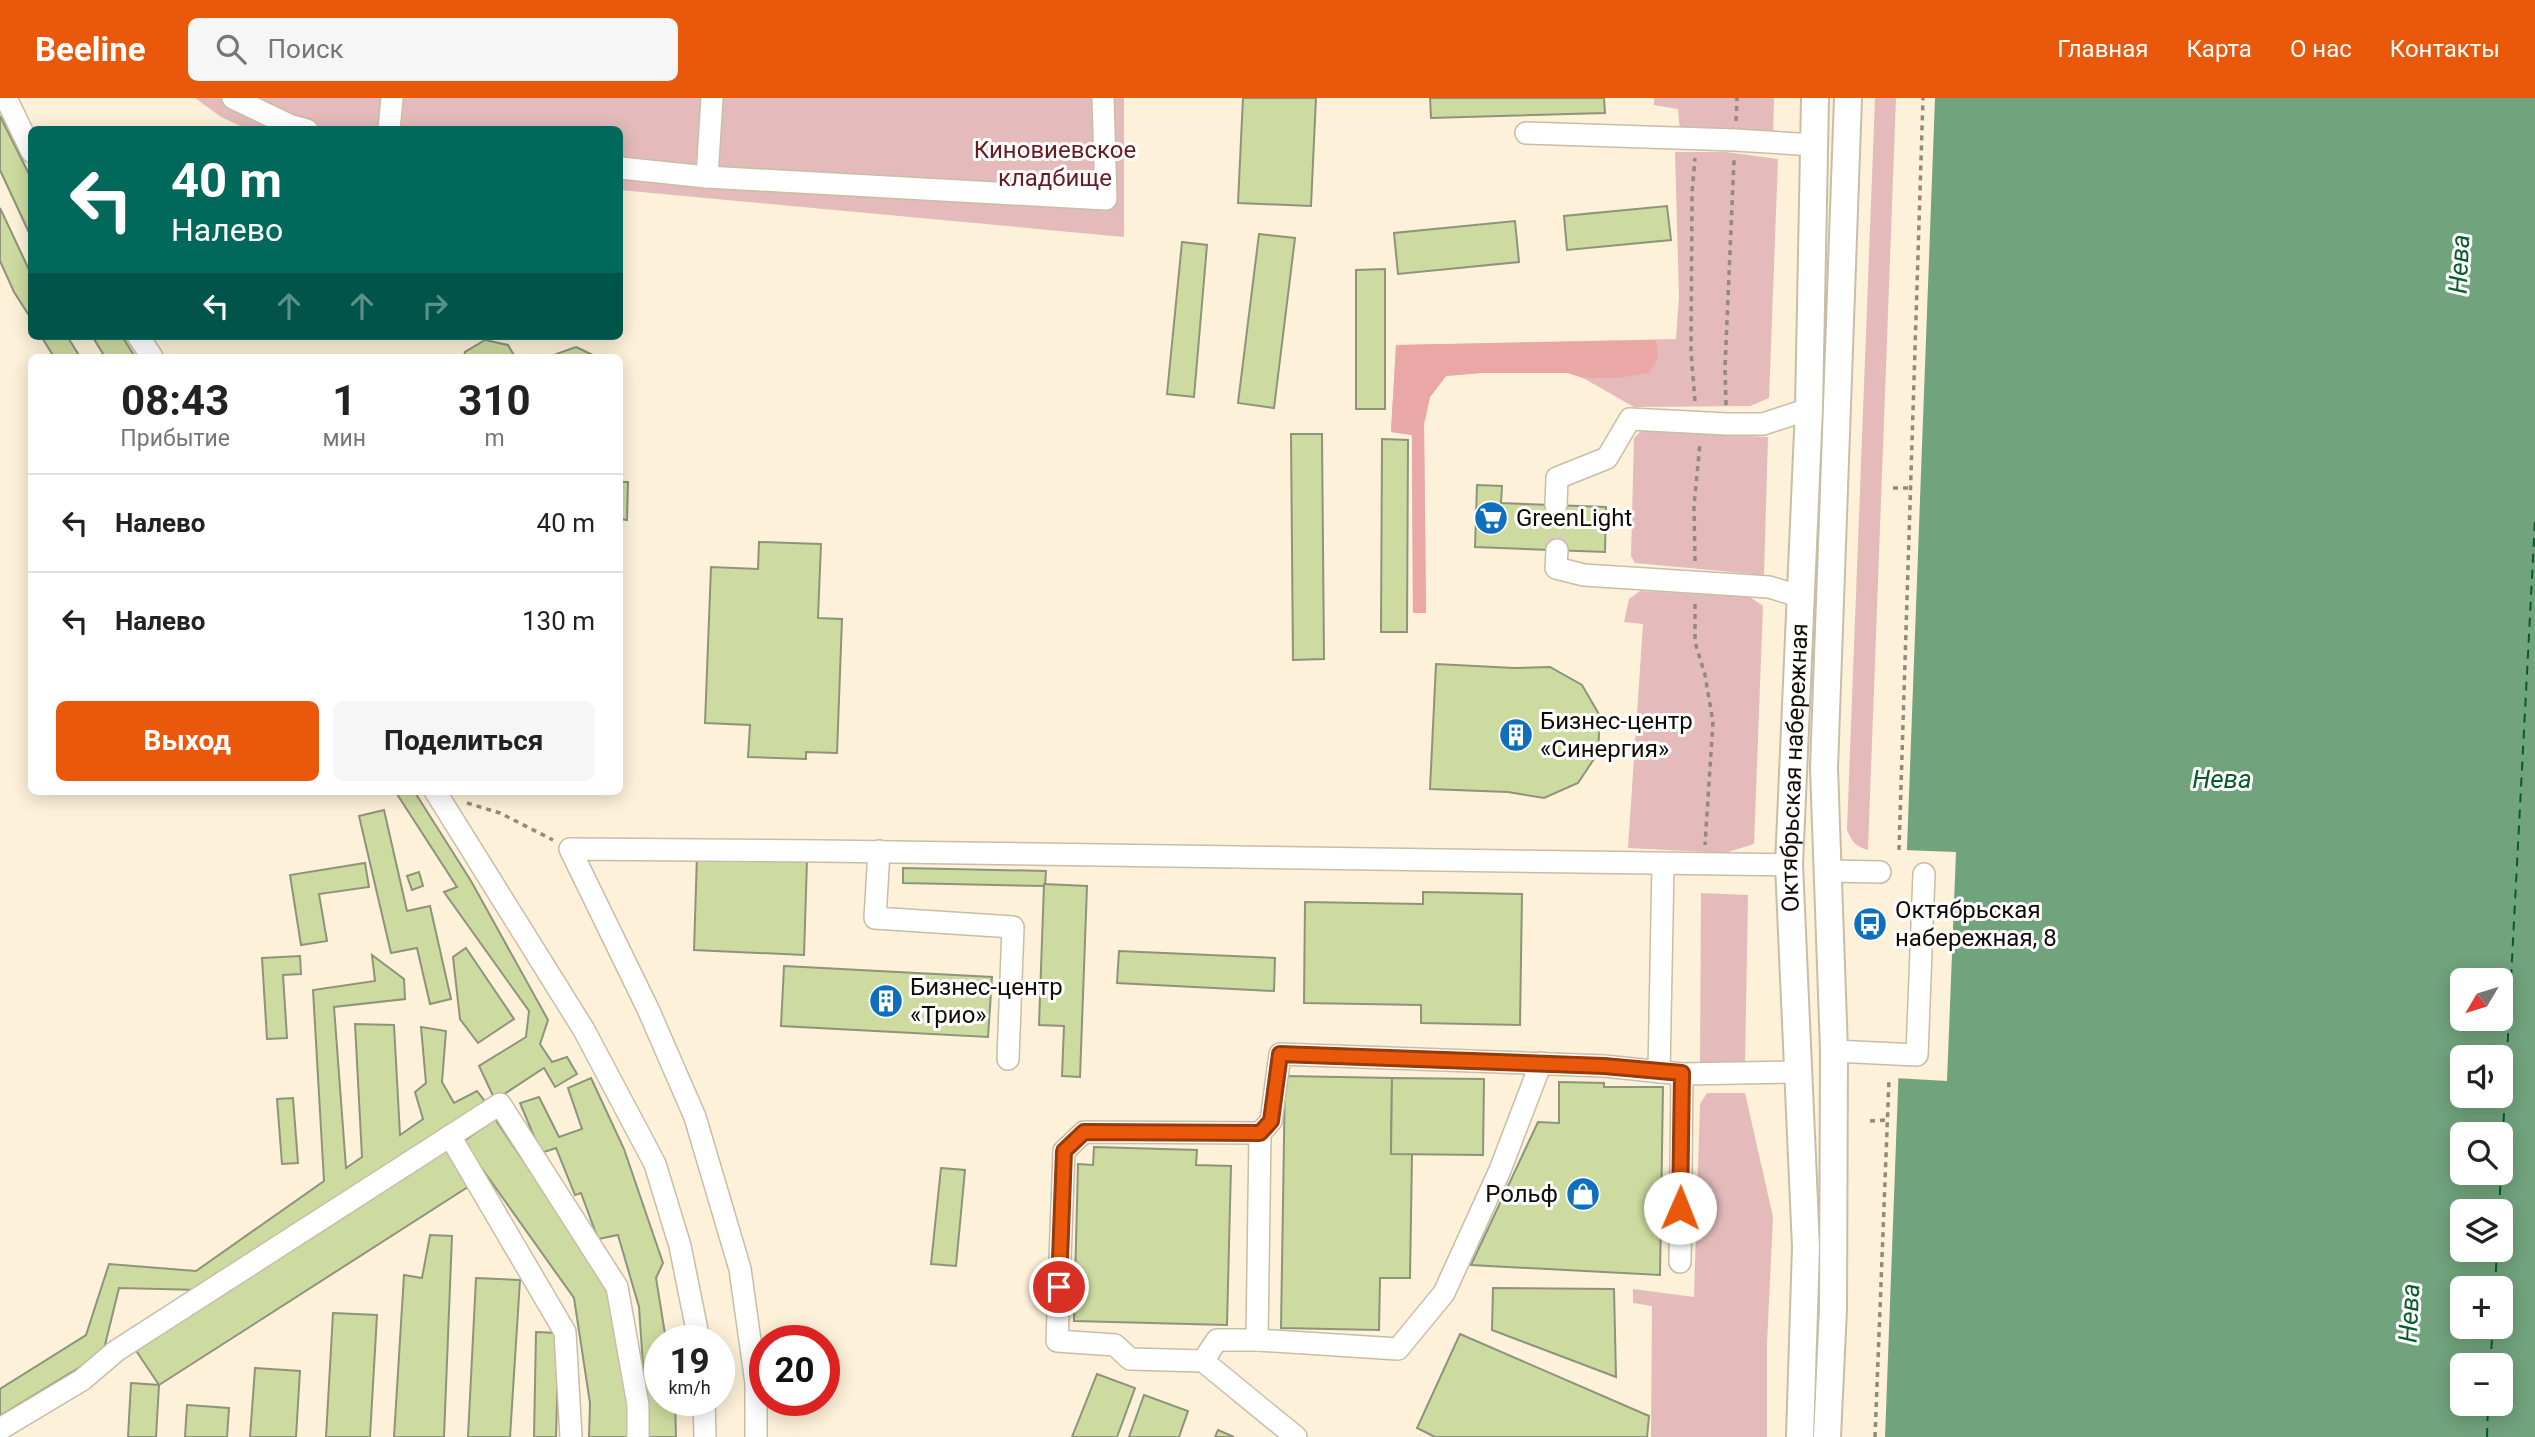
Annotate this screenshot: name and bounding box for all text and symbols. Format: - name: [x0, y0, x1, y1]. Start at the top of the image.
- search box: [188, 18, 678, 81]
- text: Beeline: [35, 30, 146, 69]
- icon: search: [212, 30, 250, 68]
- text: Поиск: [268, 34, 344, 64]
- text: Главная: [2057, 35, 2148, 63]
- text: Карта: [2186, 35, 2252, 63]
- text: О нас: [2290, 35, 2352, 63]
- text: Контакты: [2390, 35, 2500, 63]
- park label: Киновиевское кладбище: [974, 136, 1136, 192]
- text: 40 m: [171, 152, 282, 209]
- icon: left: [56, 154, 147, 245]
- text: Налево: [171, 211, 283, 249]
- water label: Нева: [2442, 233, 2476, 295]
- icon: left: [197, 287, 235, 325]
- icon: ahead: [270, 287, 308, 325]
- icon: ahead: [343, 287, 381, 325]
- icon: right: [416, 287, 454, 325]
- text: 08:43: [121, 376, 229, 425]
- text: 1: [332, 376, 356, 425]
- text: 310: [458, 376, 531, 425]
- text: Прибытие: [120, 425, 230, 452]
- text: мин: [322, 425, 366, 452]
- text: m: [484, 425, 505, 452]
- supermarket icon: GreenLight: [1472, 499, 1510, 537]
- icon: left: [56, 504, 94, 542]
- place label: GreenLight: [1516, 504, 1632, 532]
- text: Налево: [115, 508, 205, 538]
- text: 40 m: [537, 508, 595, 538]
- icon: left: [56, 602, 94, 640]
- text: Налево: [115, 606, 205, 636]
- text: 130 m: [522, 606, 595, 636]
- street label: Октябрьская набережная: [1775, 623, 1814, 913]
- button: Выход: [56, 701, 319, 781]
- button: Поделиться: [333, 701, 595, 781]
- place label: Бизнес-центр «Синергия»: [1540, 707, 1693, 763]
- building icon: Бизнес-центр «Синергия»: [1497, 716, 1535, 754]
- water label: Нева: [2192, 764, 2252, 794]
- place label: Октябрьская набережная, 8: [1895, 896, 2057, 952]
- bus stop icon: Октябрьская набережная, 8: [1851, 905, 1889, 943]
- north arrow: [2450, 968, 2513, 1031]
- map controls: [2450, 968, 2513, 1416]
- place label: Бизнес-центр «Трио»: [910, 973, 1063, 1029]
- building icon: Бизнес-центр «Трио»: [867, 982, 905, 1020]
- button: sound: [2450, 1045, 2513, 1108]
- button: search: [2450, 1122, 2513, 1185]
- position arrow: [1643, 1171, 1717, 1245]
- shop icon: Рольф: [1564, 1175, 1602, 1213]
- place label: Рольф: [1485, 1180, 1558, 1208]
- button: layers: [2450, 1199, 2513, 1262]
- pin: [1029, 1257, 1089, 1317]
- icon: arrive: [1040, 1268, 1078, 1306]
- button: +: [2450, 1276, 2513, 1339]
- water label: Нева: [2392, 1282, 2426, 1344]
- speed limit sign: 20: [749, 1325, 840, 1416]
- text: 19: [669, 1341, 710, 1382]
- button: −: [2450, 1353, 2513, 1416]
- text: km/h: [668, 1377, 711, 1398]

